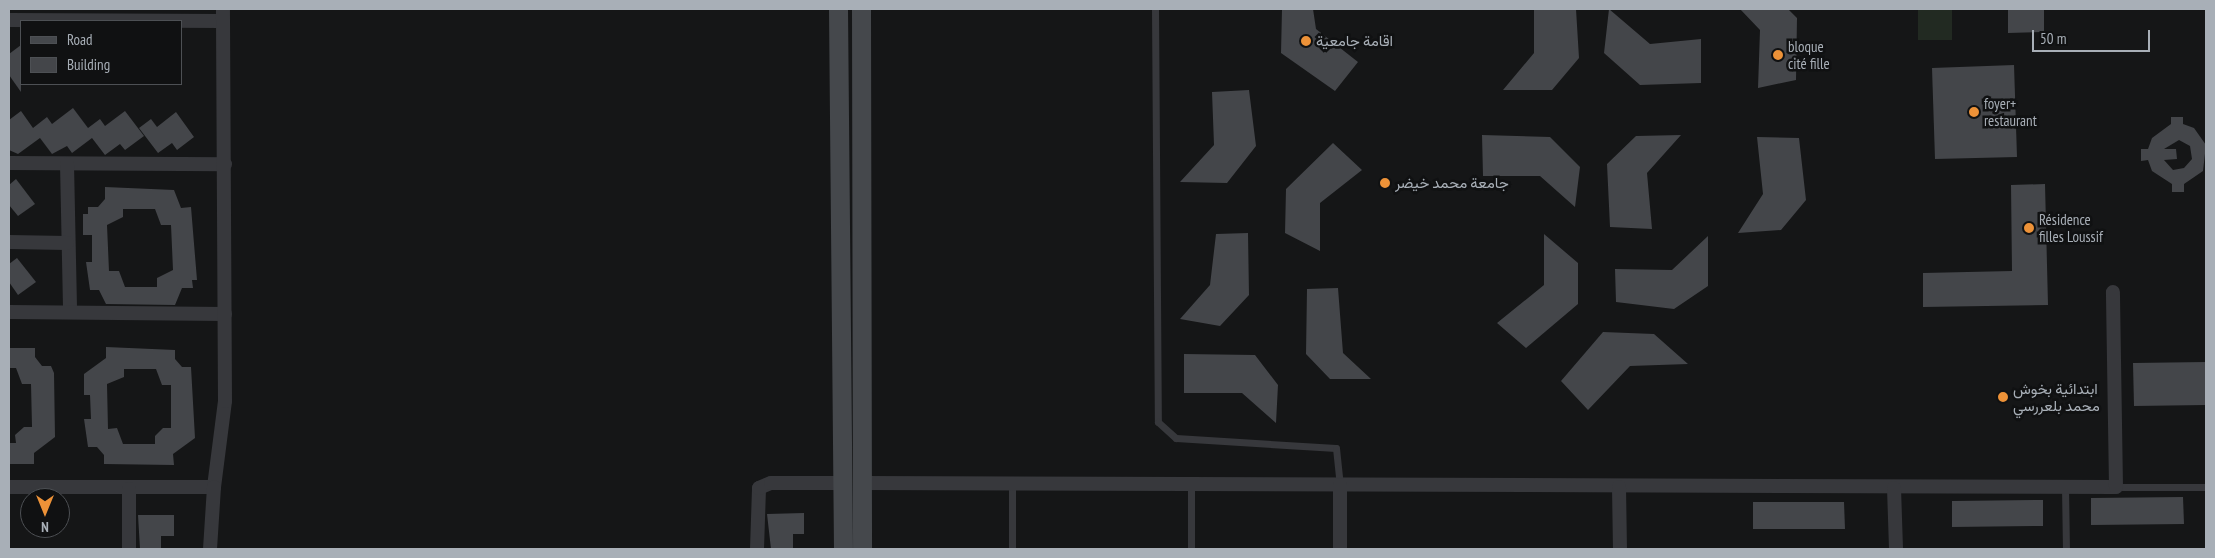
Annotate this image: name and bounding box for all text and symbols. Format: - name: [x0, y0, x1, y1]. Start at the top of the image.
- legend: [20, 20, 182, 85]
- scale bar: [2035, 20, 2152, 52]
- text: 50 m: [2040, 29, 2066, 48]
- text: Road: [67, 30, 93, 49]
- place label: اقامة جامعية: [1316, 32, 1393, 50]
- marker: اقامة جامعية: [1300, 35, 1312, 47]
- place label: bloque cité fille: [1788, 37, 1830, 72]
- marker: bloque cité fille: [1772, 49, 1784, 61]
- text: Building: [67, 55, 110, 74]
- place label: foyer+ restaurant: [1984, 94, 2037, 129]
- marker: foyer+ restaurant: [1968, 106, 1980, 118]
- place label: جامعة محمد خيضر: [1395, 174, 1509, 192]
- marker: جامعة محمد خيضر: [1379, 177, 1391, 189]
- place label: Résidence filles Loussif: [2039, 210, 2103, 245]
- marker: Résidence filles Loussif: [2023, 222, 2035, 234]
- place label: ابتدائية بخوش محمد بلعررسي: [2013, 379, 2100, 414]
- marker: ابتدائية بخوش محمد بلعررسي: [1997, 391, 2009, 403]
- north arrow: [20, 488, 70, 538]
- text: N: [41, 518, 49, 536]

